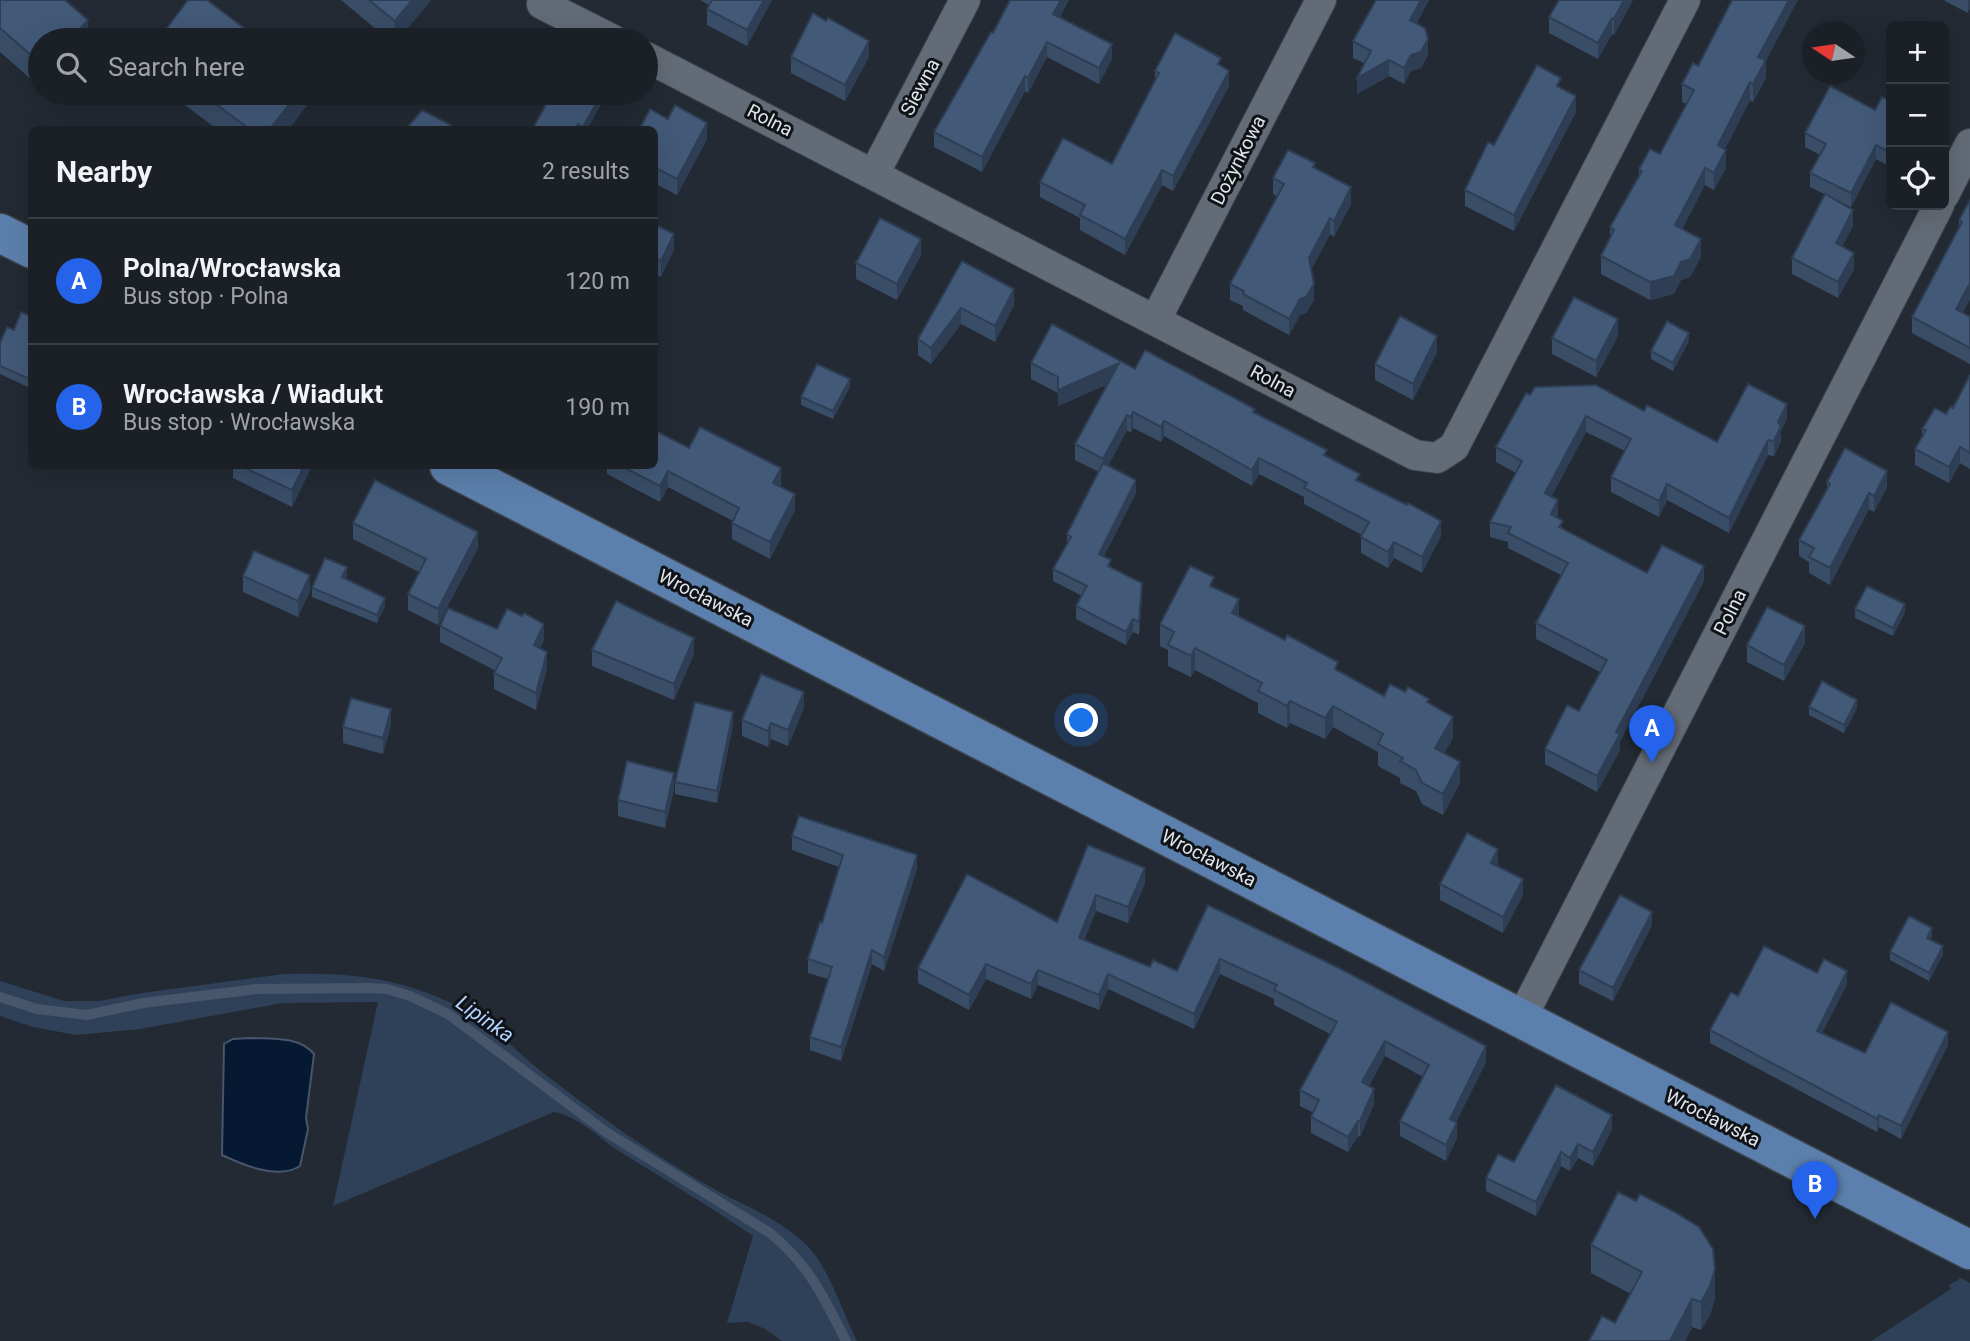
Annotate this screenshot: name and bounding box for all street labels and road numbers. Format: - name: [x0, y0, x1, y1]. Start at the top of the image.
- street label: Siewna: [896, 55, 944, 119]
- street label: Rolna: [743, 99, 797, 141]
- street label: Dożynkowa: [1206, 111, 1270, 209]
- street label: Rolna: [1246, 360, 1300, 402]
- street label: Wrocławska: [655, 564, 757, 632]
- street label: Polna: [1709, 585, 1751, 639]
- street label: Wrocławska: [1158, 824, 1260, 892]
- street label: Wrocławska: [1662, 1084, 1764, 1152]

